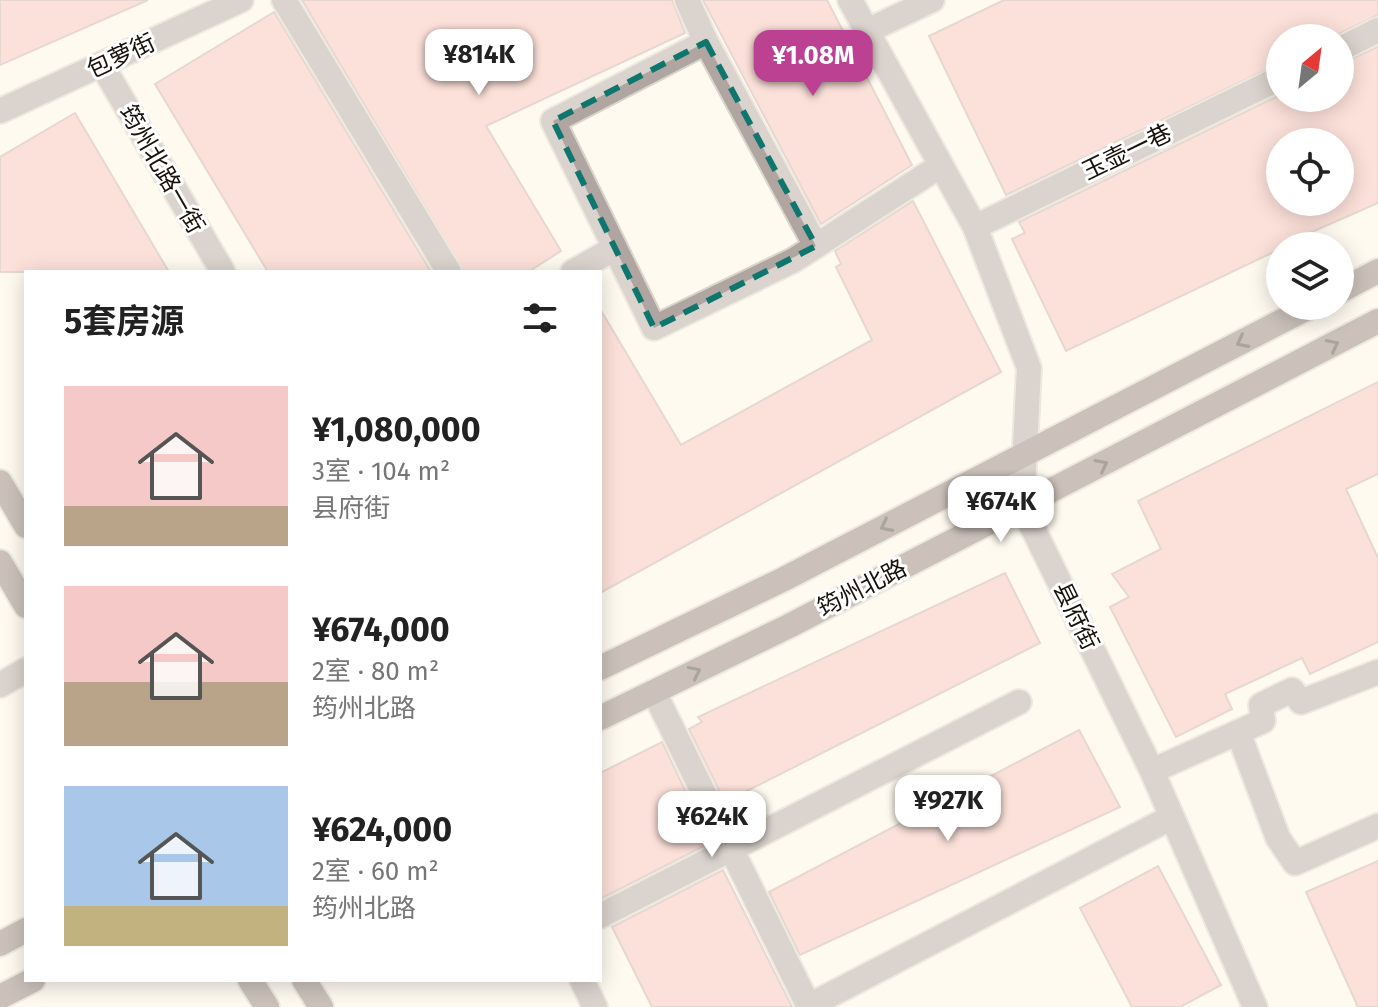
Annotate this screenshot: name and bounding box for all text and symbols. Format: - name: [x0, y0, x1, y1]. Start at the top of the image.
- north arrow: [1266, 24, 1354, 112]
- map controls: [1266, 24, 1354, 320]
- street label: 包萝街: [82, 28, 160, 84]
- pin: ¥814K: [423, 29, 535, 97]
- pin: ¥1.08M: [748, 30, 878, 98]
- text: ¥814K: [443, 39, 515, 70]
- text: ¥1.08M: [772, 40, 854, 71]
- street label: 筠州北路一街: [114, 100, 210, 238]
- street label: 玉壶一巷: [1078, 118, 1176, 186]
- button: locate: [1266, 128, 1354, 216]
- button: layers: [1266, 232, 1354, 320]
- icon: filters: [518, 296, 562, 340]
- text: 5套房源: [64, 301, 184, 342]
- one-way arrow: [1235, 332, 1250, 347]
- one-way arrow: [1324, 339, 1339, 355]
- text: ¥1,080,000: [312, 409, 481, 450]
- icon: home: [128, 418, 224, 514]
- text: 3室 · 104 m²: [312, 456, 450, 487]
- one-way arrow: [1093, 459, 1108, 474]
- pin: ¥674K: [945, 476, 1057, 544]
- text: ¥674K: [966, 486, 1036, 517]
- text: 县府街: [312, 493, 390, 524]
- one-way arrow: [880, 516, 895, 531]
- street label: 筠州北路: [813, 554, 911, 622]
- street label: 县府街: [1048, 578, 1104, 654]
- text: ¥674,000: [312, 609, 450, 650]
- icon: home: [128, 618, 224, 714]
- text: 2室 · 80 m²: [312, 656, 439, 687]
- one-way arrow: [687, 666, 702, 681]
- text: 筠州北路: [312, 693, 416, 724]
- pin: ¥927K: [892, 775, 1004, 843]
- text: ¥927K: [913, 785, 983, 816]
- pin: ¥624K: [656, 791, 768, 859]
- text: ¥624K: [676, 801, 748, 832]
- text: ¥624,000: [312, 809, 452, 850]
- icon: home: [128, 818, 224, 914]
- text: 2室 · 60 m²: [312, 856, 439, 887]
- text: 筠州北路: [312, 893, 416, 924]

